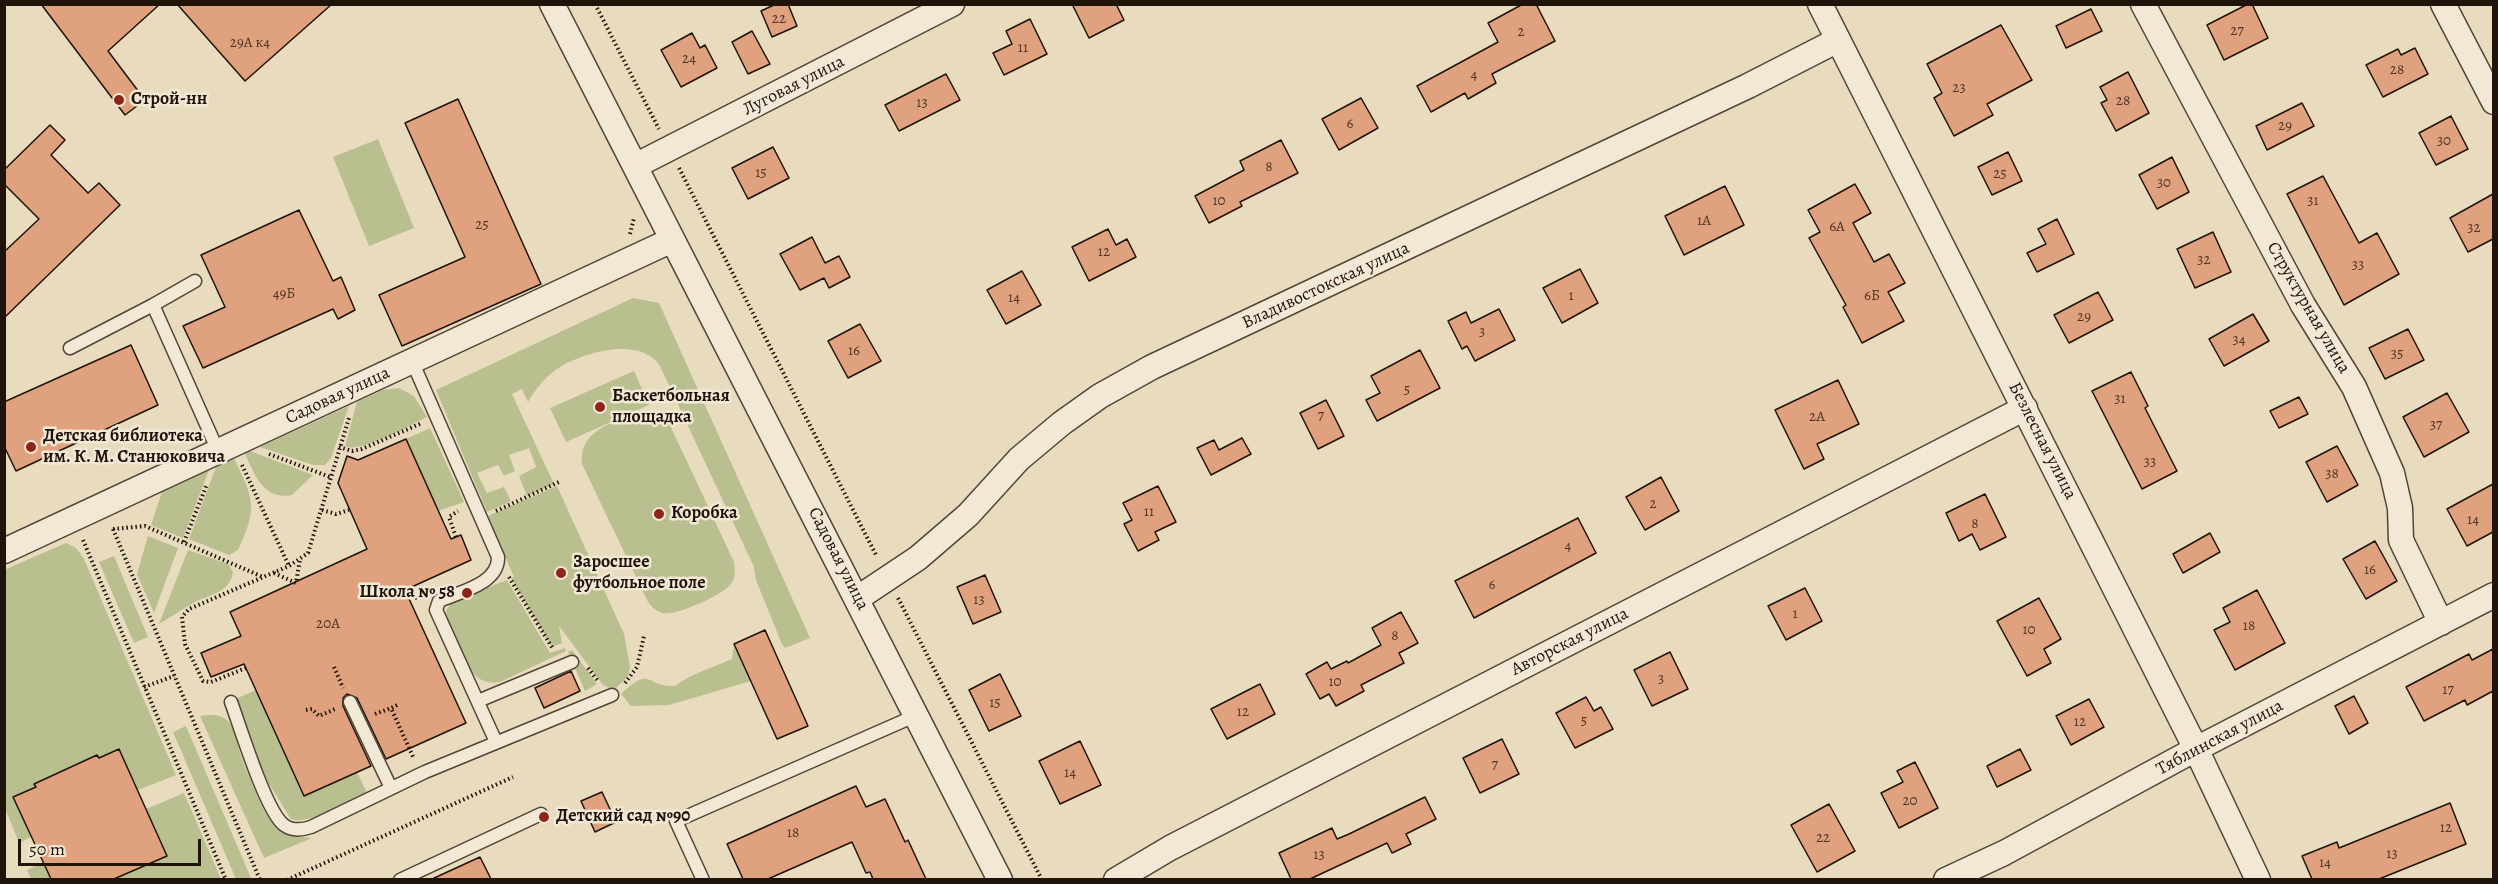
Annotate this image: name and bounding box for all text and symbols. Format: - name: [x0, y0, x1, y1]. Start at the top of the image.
- house number: 22: [772, 10, 786, 28]
- house number: 27: [2230, 22, 2244, 40]
- house number: 2: [1517, 23, 1525, 41]
- house number: 29А к4: [230, 34, 270, 52]
- house number: 11: [1018, 39, 1028, 57]
- house number: 24: [682, 50, 696, 68]
- street label: Луговая улица: [740, 51, 848, 121]
- house number: 28: [2390, 61, 2404, 79]
- house number: 4: [1471, 66, 1477, 84]
- house number: 23: [1952, 79, 1966, 97]
- place label: Строй-нн: [131, 89, 207, 111]
- house number: 28: [2116, 92, 2130, 110]
- marker: Строй-нн: [112, 93, 126, 107]
- house number: 13: [916, 94, 928, 112]
- house number: 6: [1347, 115, 1353, 133]
- house number: 29: [2278, 117, 2292, 135]
- house number: 30: [2437, 132, 2451, 150]
- house number: 8: [1265, 158, 1273, 176]
- house number: 15: [755, 164, 767, 182]
- house number: 25: [1993, 165, 2007, 183]
- house number: 30: [2157, 174, 2171, 192]
- house number: 10: [1212, 192, 1226, 210]
- house number: 31: [2307, 192, 2319, 210]
- house number: 1А: [1697, 212, 1711, 230]
- house number: 25: [475, 216, 489, 234]
- house number: 6А: [1829, 218, 1845, 236]
- house number: 32: [2467, 219, 2481, 237]
- street label: Владивостокская улица: [1239, 238, 1413, 334]
- street label: Структурная улица: [2262, 238, 2354, 378]
- house number: 12: [1098, 243, 1110, 261]
- house number: 32: [2197, 251, 2211, 269]
- house number: 33: [2352, 256, 2364, 274]
- house number: 49Б: [273, 285, 295, 303]
- house number: 1: [1568, 287, 1574, 305]
- house number: 6Б: [1864, 287, 1880, 305]
- house number: 14: [1008, 289, 1020, 307]
- house number: 29: [2077, 308, 2091, 326]
- house number: 3: [1479, 323, 1485, 341]
- house number: 34: [2232, 331, 2246, 349]
- house number: 16: [848, 342, 860, 360]
- house number: 35: [2391, 345, 2403, 363]
- street label: Садовая улица: [282, 362, 394, 430]
- street label: Безлесная улица: [2003, 379, 2081, 503]
- house number: 5: [1404, 381, 1410, 399]
- place label: Баскетбольная площадка: [612, 386, 730, 428]
- house number: 31: [2114, 390, 2126, 408]
- marker: Баскетбольная площадка: [593, 400, 607, 414]
- house number: 7: [1318, 407, 1324, 425]
- house number: 2А: [1809, 408, 1825, 426]
- house number: 37: [2430, 416, 2442, 434]
- place label: Детская библиотека им. К. М. Станюковича: [43, 426, 225, 468]
- marker: Детская библиотека им. К. М. Станюковича: [24, 440, 38, 454]
- house number: 33: [2144, 453, 2156, 471]
- house number: 38: [2325, 465, 2339, 483]
- house number: 2: [1649, 495, 1657, 513]
- place label: Коробка: [671, 503, 738, 525]
- house number: 11: [1144, 503, 1154, 521]
- street label: Садовая улица: [803, 504, 873, 614]
- marker: Коробка: [652, 507, 666, 521]
- house number: 14: [2467, 511, 2479, 529]
- house number: 8: [1971, 515, 1979, 533]
- house number: 4: [1565, 537, 1571, 555]
- place label: Заросшее футбольное поле: [573, 552, 706, 594]
- house number: 16: [2364, 561, 2376, 579]
- marker: Заросшее футбольное поле: [554, 566, 568, 580]
- house number: 6: [1489, 576, 1495, 594]
- place label: Школа № 58: [359, 582, 455, 604]
- marker: Школа № 58: [460, 586, 474, 600]
- house number: 13: [973, 591, 985, 609]
- street label: Авторская улица: [1508, 603, 1632, 681]
- house number: 1: [1792, 605, 1798, 623]
- house number: 20А: [316, 615, 340, 633]
- house number: 18: [2243, 617, 2255, 635]
- house number: 10: [2022, 621, 2036, 639]
- house number: 8: [1391, 627, 1399, 645]
- house number: 3: [1658, 670, 1664, 688]
- house number: 10: [1328, 673, 1342, 691]
- house number: 17: [2442, 681, 2454, 699]
- house number: 15: [989, 694, 1001, 712]
- street label: Тяблинская улица: [2153, 695, 2287, 781]
- house number: 12: [1237, 703, 1249, 721]
- house number: 5: [1581, 712, 1587, 730]
- house number: 12: [2074, 713, 2086, 731]
- house number: 7: [1492, 756, 1498, 774]
- house number: 14: [1064, 764, 1076, 782]
- house number: 20: [1902, 792, 1918, 810]
- place label: Детский сад №90: [556, 806, 690, 828]
- marker: Детский сад №90: [537, 810, 551, 824]
- house number: 12: [2440, 819, 2452, 837]
- house number: 18: [787, 824, 799, 842]
- scale bar: [21, 827, 204, 865]
- house number: 22: [1816, 829, 1830, 847]
- text: 50 m: [29, 837, 65, 861]
- house number: 13: [2386, 845, 2398, 863]
- house number: 13: [1313, 846, 1325, 864]
- house number: 14: [2319, 854, 2331, 872]

